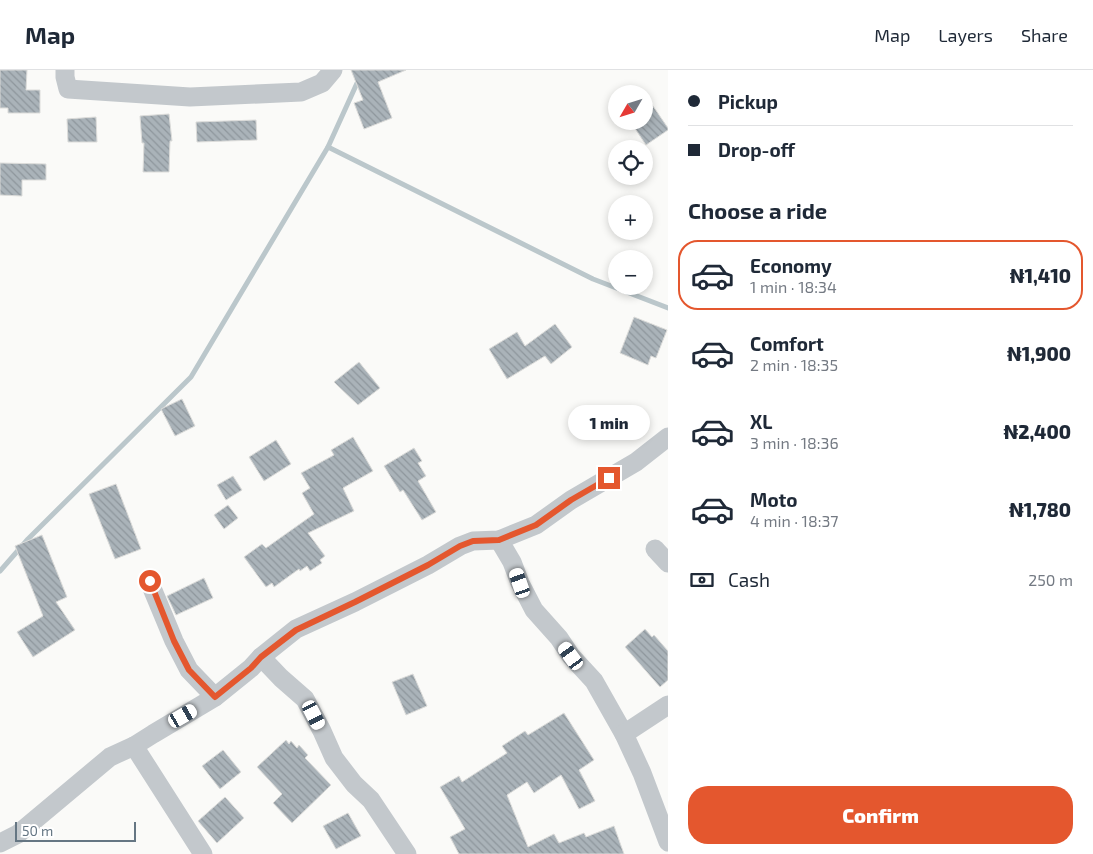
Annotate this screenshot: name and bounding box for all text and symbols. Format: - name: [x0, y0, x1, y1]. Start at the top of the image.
- text: Map: [25, 20, 75, 49]
- text: Map: [874, 24, 910, 46]
- text: Layers: [938, 24, 993, 46]
- text: Share: [1021, 24, 1068, 46]
- north arrow: [608, 85, 652, 130]
- map controls: [608, 85, 653, 295]
- text: Pickup: [718, 90, 778, 113]
- text: Drop-off: [718, 138, 795, 161]
- button: locate: [608, 140, 653, 185]
- button: +: [608, 195, 653, 240]
- text: Choose a ride: [688, 197, 827, 223]
- button: −: [608, 250, 653, 295]
- icon: car: [690, 253, 735, 298]
- text: Economy: [750, 254, 832, 277]
- text: ₦1,410: [1010, 264, 1071, 287]
- text: 1 min · 18:34: [750, 277, 837, 296]
- icon: car: [690, 331, 735, 376]
- text: Comfort: [750, 332, 824, 355]
- text: ₦1,900: [1007, 342, 1071, 365]
- text: 2 min · 18:35: [750, 355, 838, 374]
- callout: 1 min: [568, 406, 650, 440]
- icon: car: [690, 409, 735, 454]
- text: XL: [750, 410, 772, 433]
- text: 1 min: [589, 413, 629, 432]
- text: ₦2,400: [1003, 420, 1071, 443]
- text: 3 min · 18:36: [750, 433, 839, 452]
- route end: [598, 467, 620, 489]
- icon: car: [690, 487, 735, 532]
- text: Moto: [750, 488, 798, 511]
- text: ₦1,780: [1009, 498, 1071, 521]
- text: 4 min · 18:37: [750, 511, 839, 530]
- car: [508, 566, 531, 600]
- icon: cash: [688, 566, 716, 594]
- text: Cash: [728, 568, 770, 591]
- route start: [139, 570, 161, 592]
- text: 250 m: [1028, 570, 1073, 589]
- car: [556, 639, 585, 673]
- car: [300, 698, 327, 732]
- car: [166, 702, 199, 730]
- button: Confirm: [688, 786, 1073, 844]
- scale bar: [15, 819, 136, 842]
- text: 50 m: [22, 822, 53, 839]

